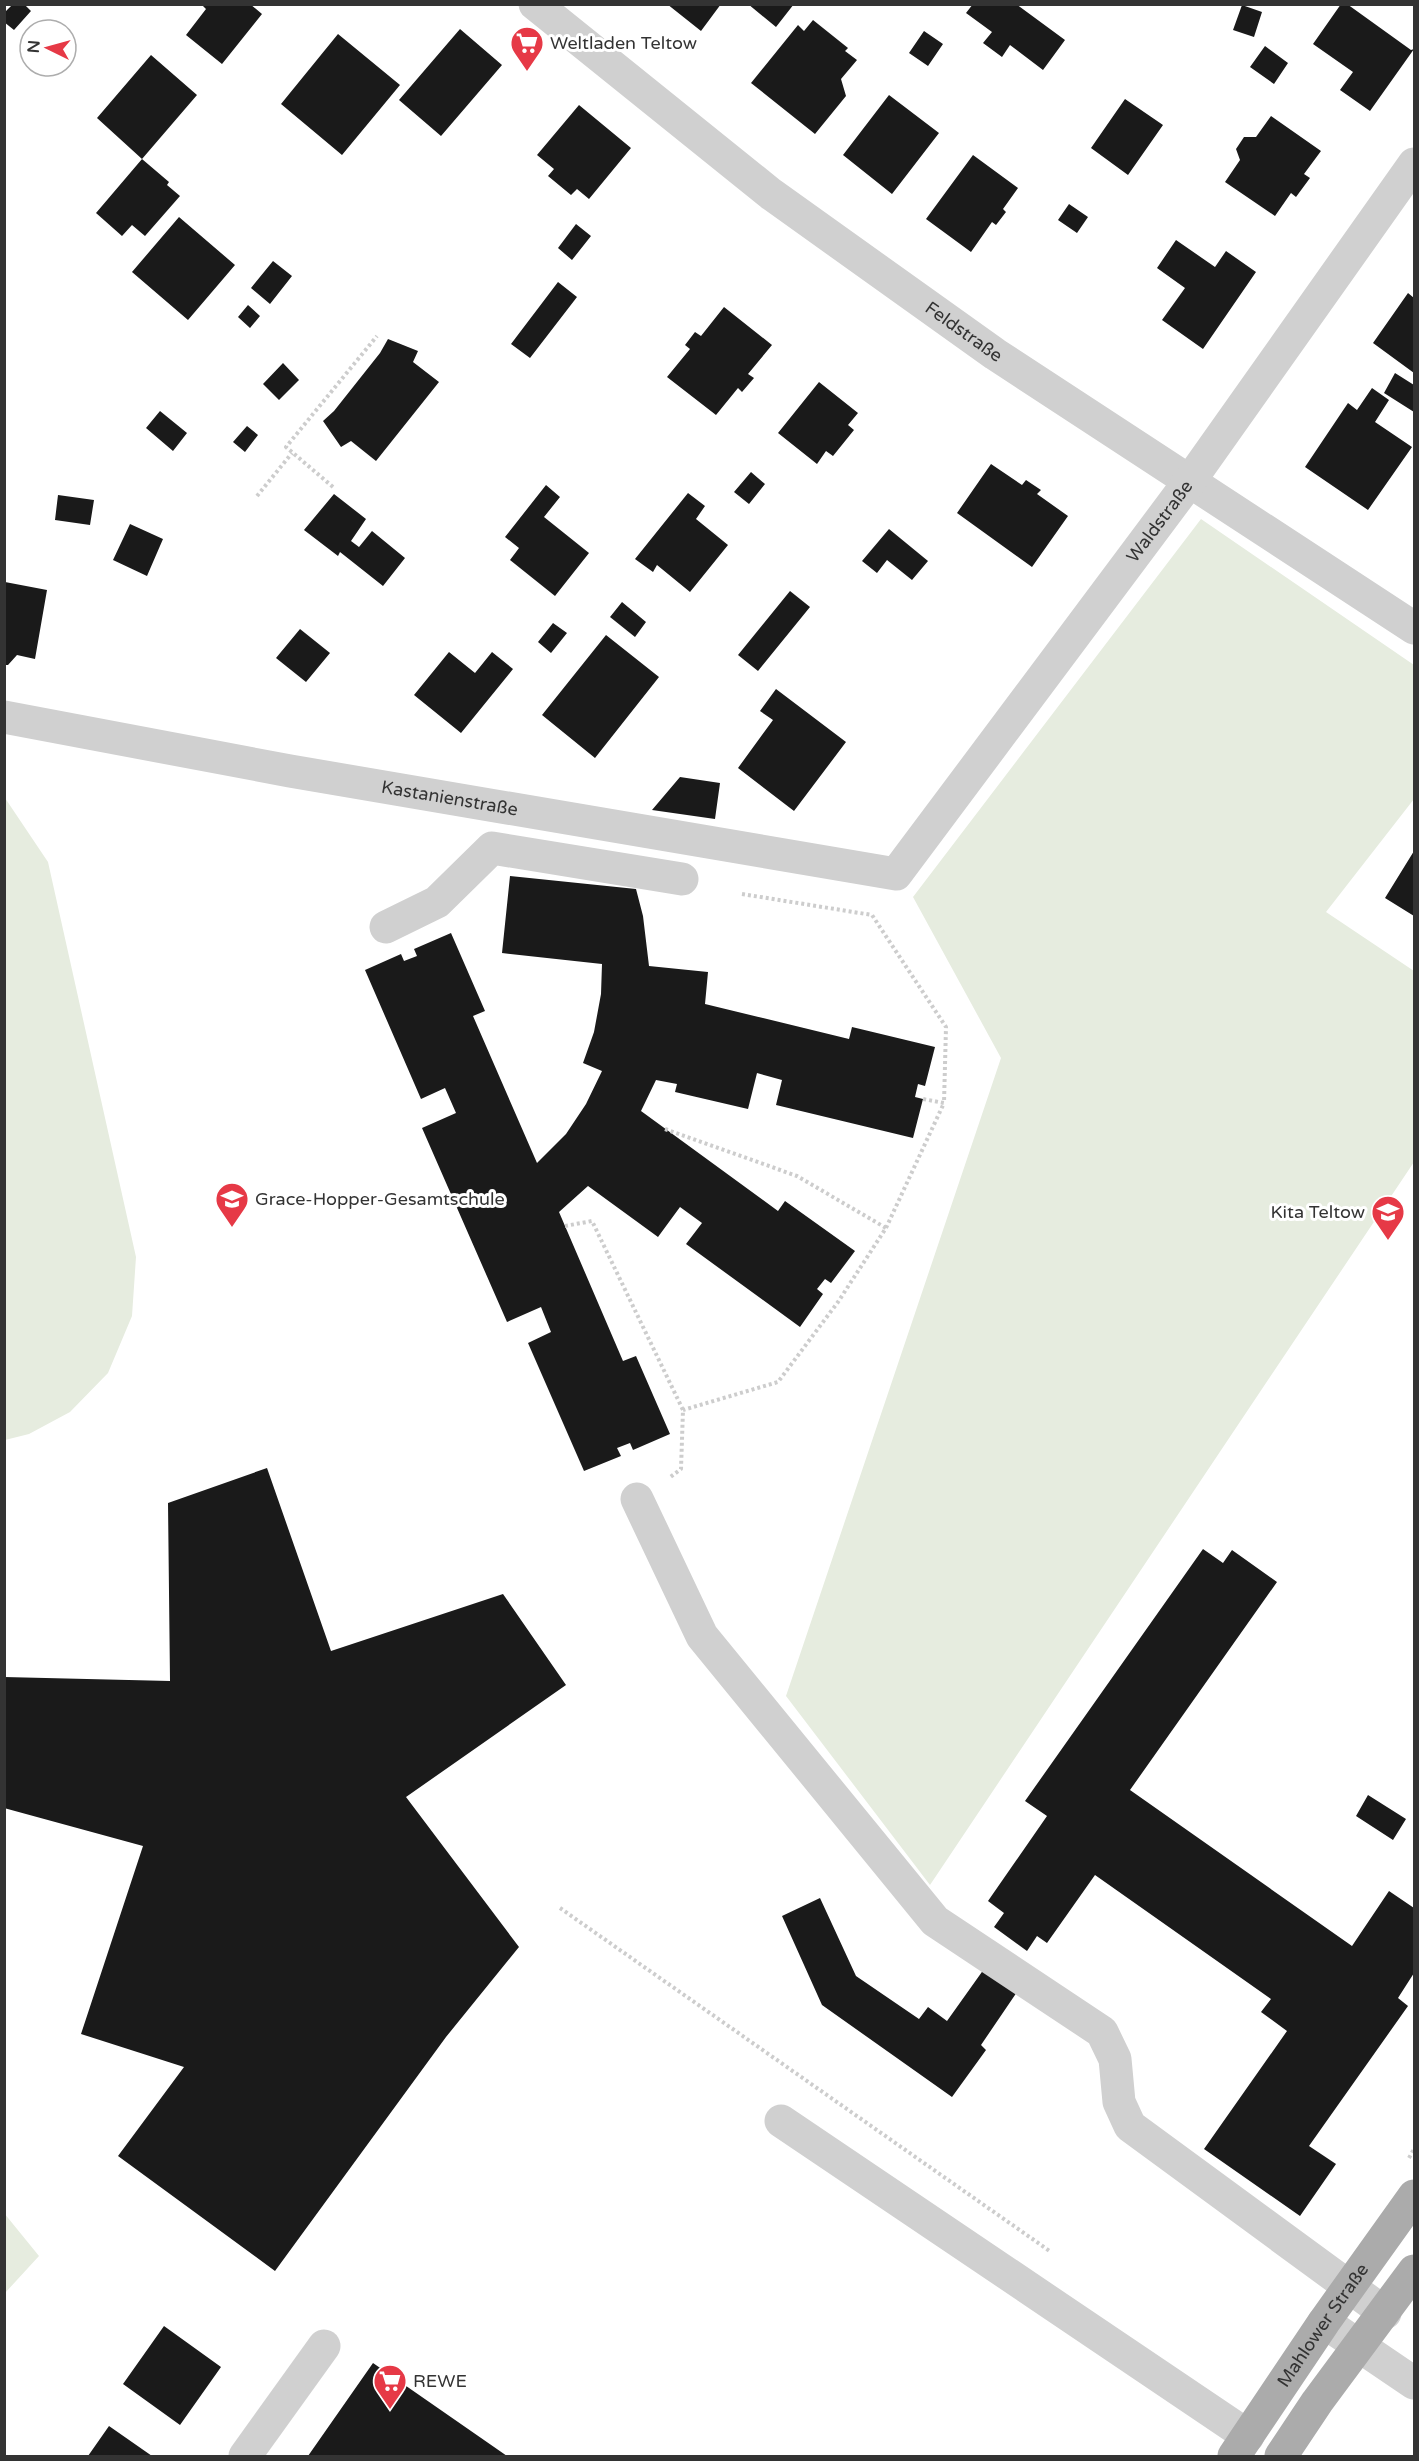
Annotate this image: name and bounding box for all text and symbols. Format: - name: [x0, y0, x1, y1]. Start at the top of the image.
- north arrow: [18, 18, 78, 78]
- supermarket icon: Weltladen Teltow: [509, 25, 545, 72]
- place label: Weltladen Teltow: [550, 32, 697, 54]
- text: N: [24, 40, 45, 54]
- street label: Feldstraße: [921, 297, 1007, 367]
- street label: Waldstraße: [1122, 476, 1197, 567]
- street label: Kastanienstraße: [380, 776, 520, 821]
- school or university icon: Grace-Hopper-Gesamtschule: [214, 1181, 250, 1228]
- place label: Grace-Hopper-Gesamtschule: [255, 1188, 505, 1210]
- school or university icon: Kita Teltow: [1370, 1194, 1406, 1241]
- place label: Kita Teltow: [1270, 1201, 1365, 1223]
- street label: Mahlower Straße: [1272, 2259, 1373, 2391]
- supermarket icon: REWE: [372, 2363, 408, 2410]
- place label: REWE: [413, 2370, 467, 2392]

